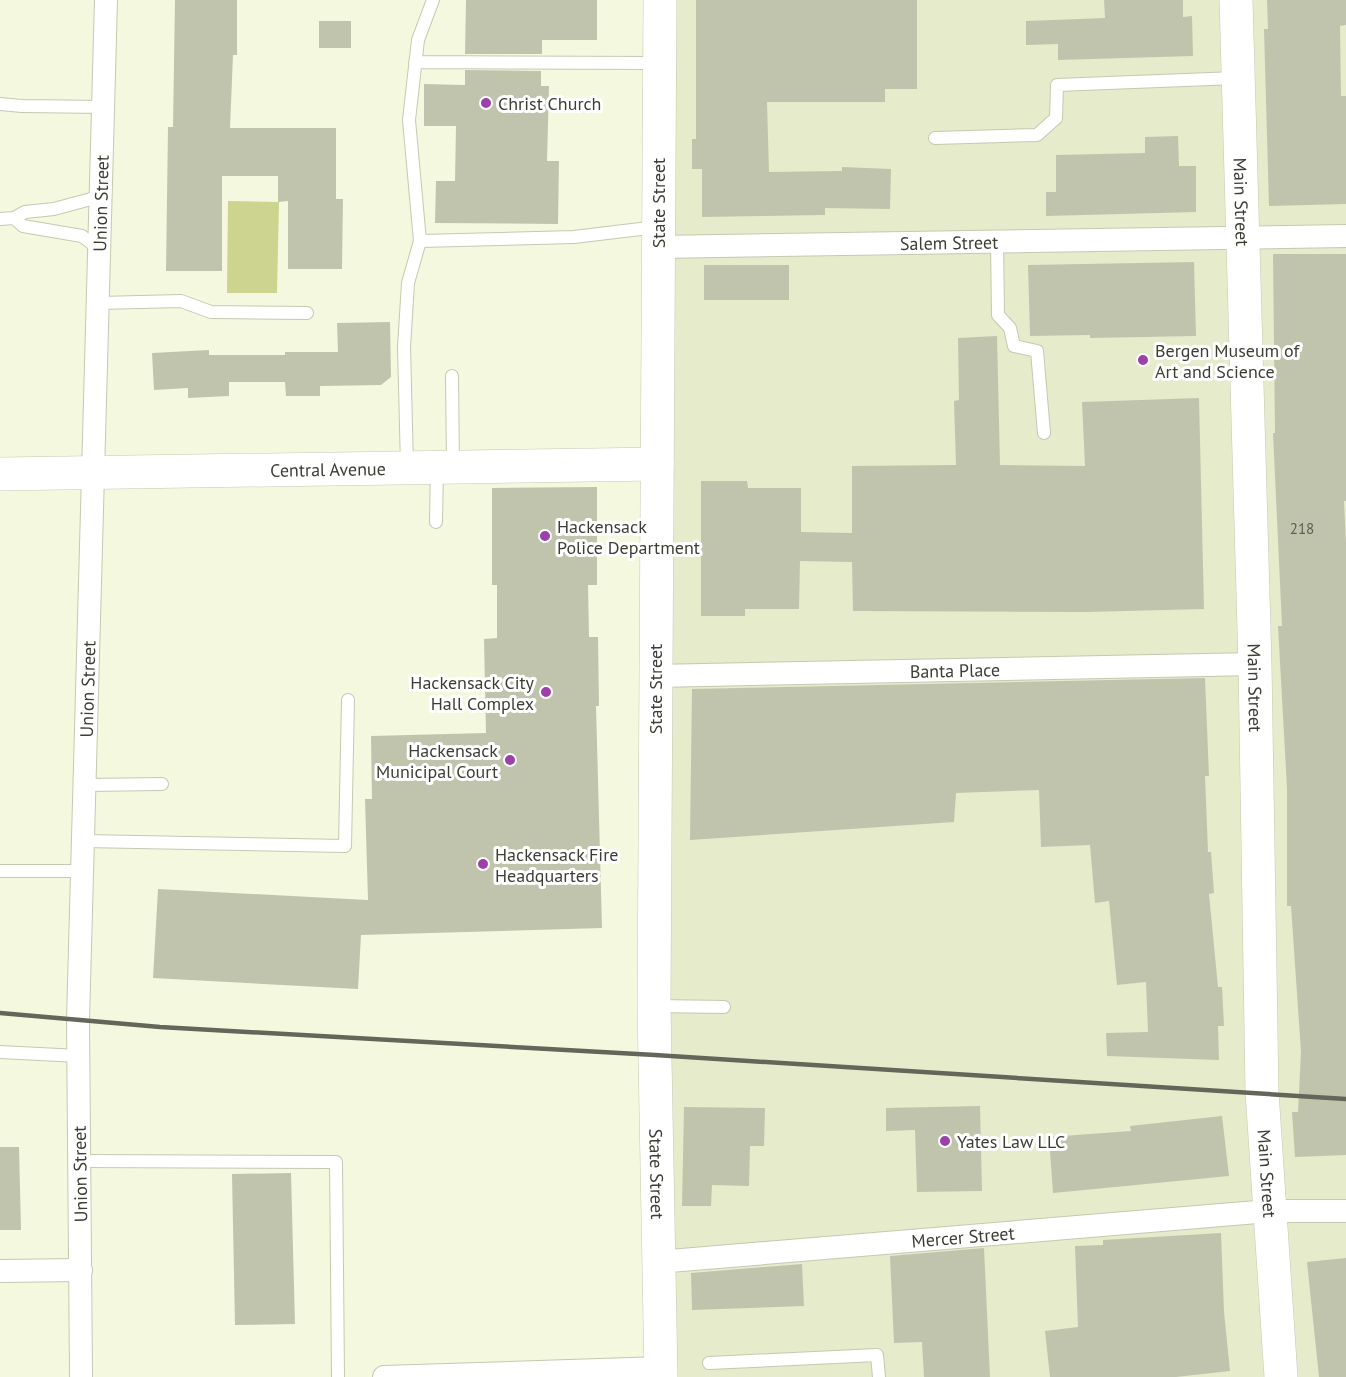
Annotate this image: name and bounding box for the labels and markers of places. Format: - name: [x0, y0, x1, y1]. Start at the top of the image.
- place label: Christ Church: [498, 92, 601, 115]
- marker: Christ Church: [479, 96, 493, 110]
- place label: Bergen Museum of Art and Science: [1155, 339, 1300, 383]
- marker: Bergen Museum of Art and Science: [1136, 353, 1150, 367]
- place label: Hackensack Police Department: [557, 515, 700, 559]
- marker: Hackensack Police Department: [538, 529, 552, 543]
- place label: Hackensack City Hall Complex: [410, 671, 535, 715]
- marker: Hackensack City Hall Complex: [539, 685, 553, 699]
- place label: Hackensack Municipal Court: [376, 739, 498, 783]
- marker: Hackensack Municipal Court: [503, 753, 517, 767]
- place label: Hackensack Fire Headquarters: [495, 843, 618, 887]
- marker: Hackensack Fire Headquarters: [476, 857, 490, 871]
- place label: Yates Law LLC: [957, 1130, 1065, 1153]
- marker: Yates Law LLC: [938, 1134, 952, 1148]

